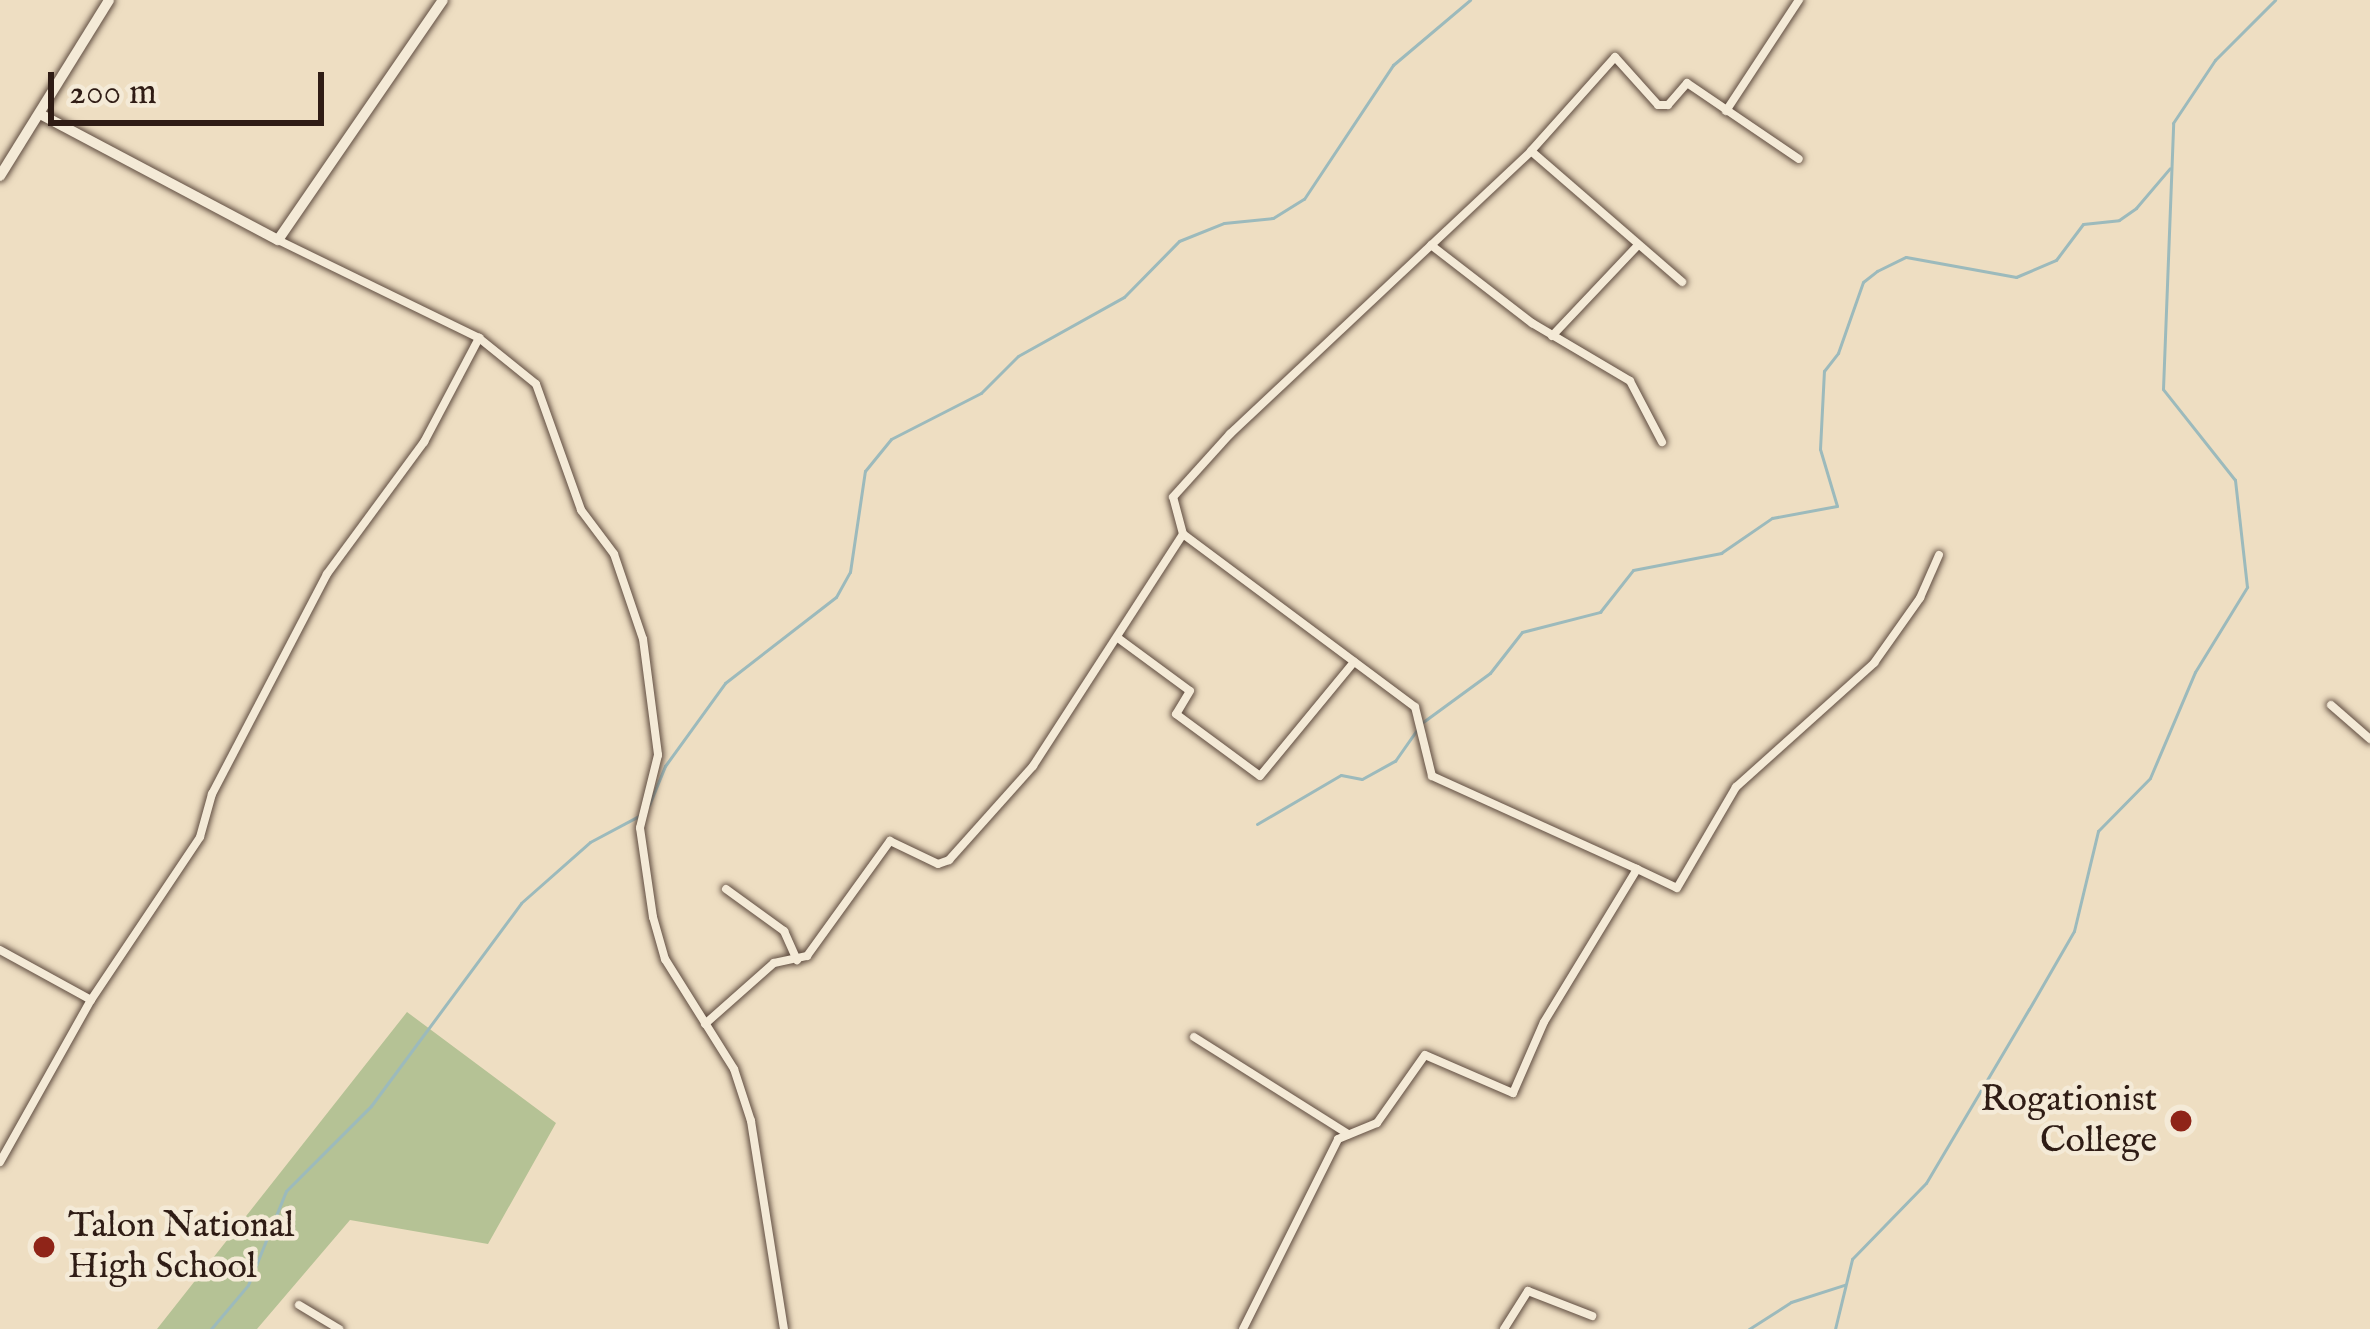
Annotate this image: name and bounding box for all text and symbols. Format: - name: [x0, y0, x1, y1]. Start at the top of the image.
- scale bar: [54, 48, 330, 122]
- text: 200 m: [69, 70, 157, 116]
- place label: Rogationist College: [1980, 1078, 2157, 1163]
- marker: Rogationist College: [2168, 1108, 2194, 1134]
- place label: Talon National High School: [68, 1204, 294, 1289]
- marker: Talon National High School: [31, 1234, 57, 1260]

